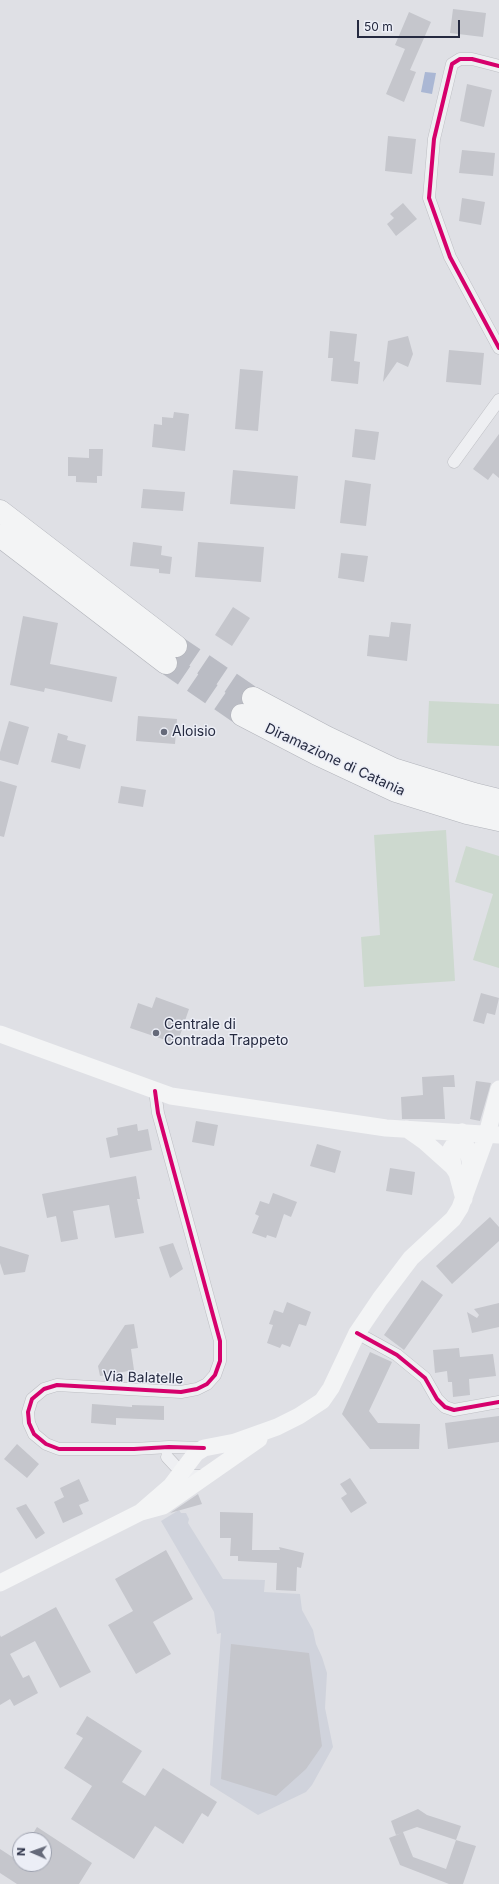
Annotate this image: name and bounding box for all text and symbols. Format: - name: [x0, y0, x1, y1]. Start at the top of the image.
- scale bar: [359, 12, 462, 38]
- text: 50 m: [364, 19, 393, 34]
- street label: Diramazione di Catania: [262, 720, 408, 800]
- place label: Aloisio: [172, 724, 216, 740]
- marker: Aloisio: [159, 727, 169, 737]
- place label: Centrale di Contrada Trappeto: [164, 1017, 288, 1050]
- marker: Centrale di Contrada Trappeto: [151, 1028, 161, 1038]
- street label: Via Balatelle: [102, 1368, 184, 1388]
- north arrow: [12, 1832, 52, 1872]
- text: N: [14, 1847, 28, 1856]

